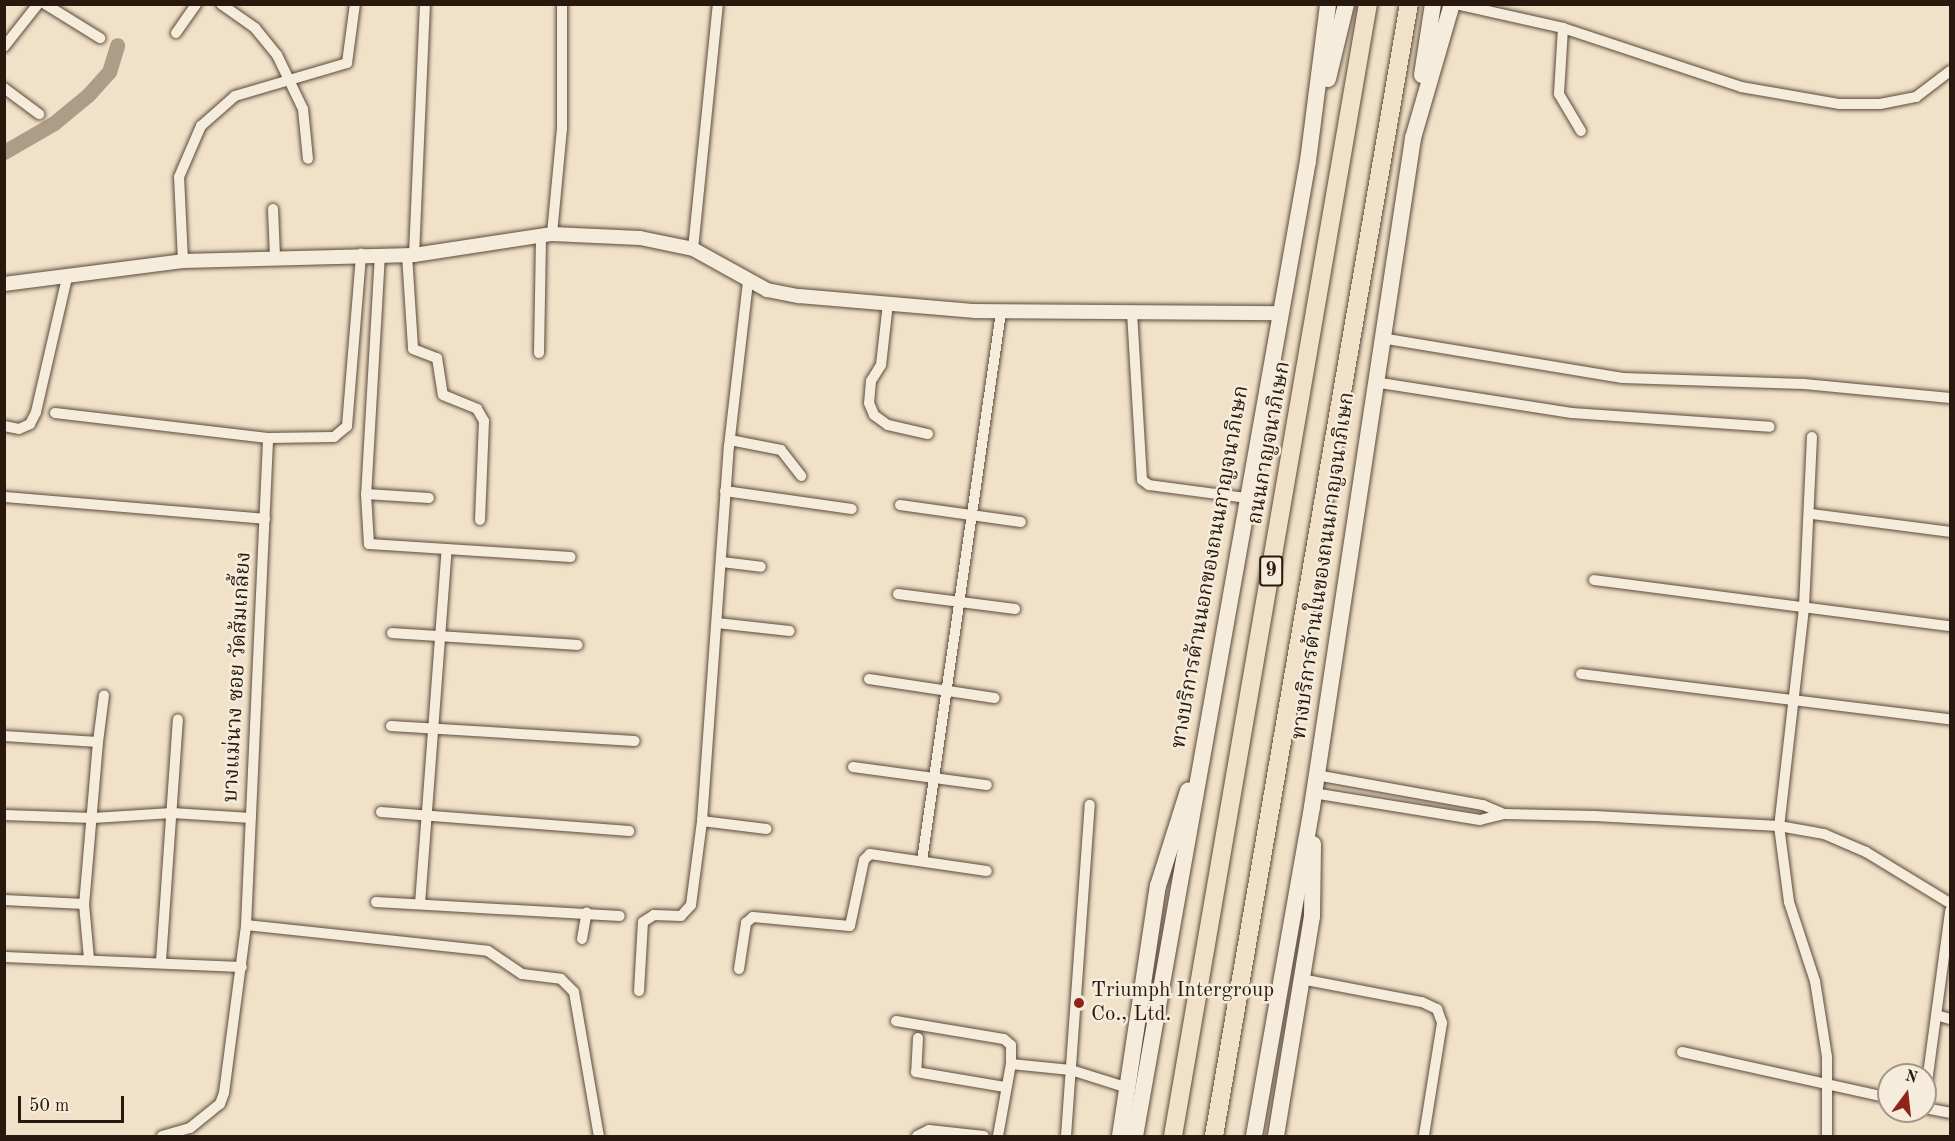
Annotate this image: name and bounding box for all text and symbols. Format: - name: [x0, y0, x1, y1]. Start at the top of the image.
- street label: ถนนกาญจนาภิเษก: [1243, 359, 1297, 527]
- street label: ทางบริการด้านนอกของถนนกาญจนาภิเษก: [1167, 384, 1255, 750]
- street label: ทางบริการด้านในของถนนกาญจนาภิเษก: [1287, 391, 1361, 741]
- street label: บางแม่นาง ซอย วัดส้มเกลี้ยง: [219, 551, 257, 803]
- road number: 9: [1259, 554, 1283, 588]
- place label: Triumph Intergroup Co., Ltd.: [1091, 978, 1274, 1028]
- marker: Triumph Intergroup Co., Ltd.: [1072, 996, 1086, 1010]
- north arrow: [1877, 1063, 1937, 1123]
- text: N: [1903, 1068, 1919, 1087]
- scale bar: [21, 1084, 128, 1122]
- text: 50 m: [29, 1097, 69, 1115]

